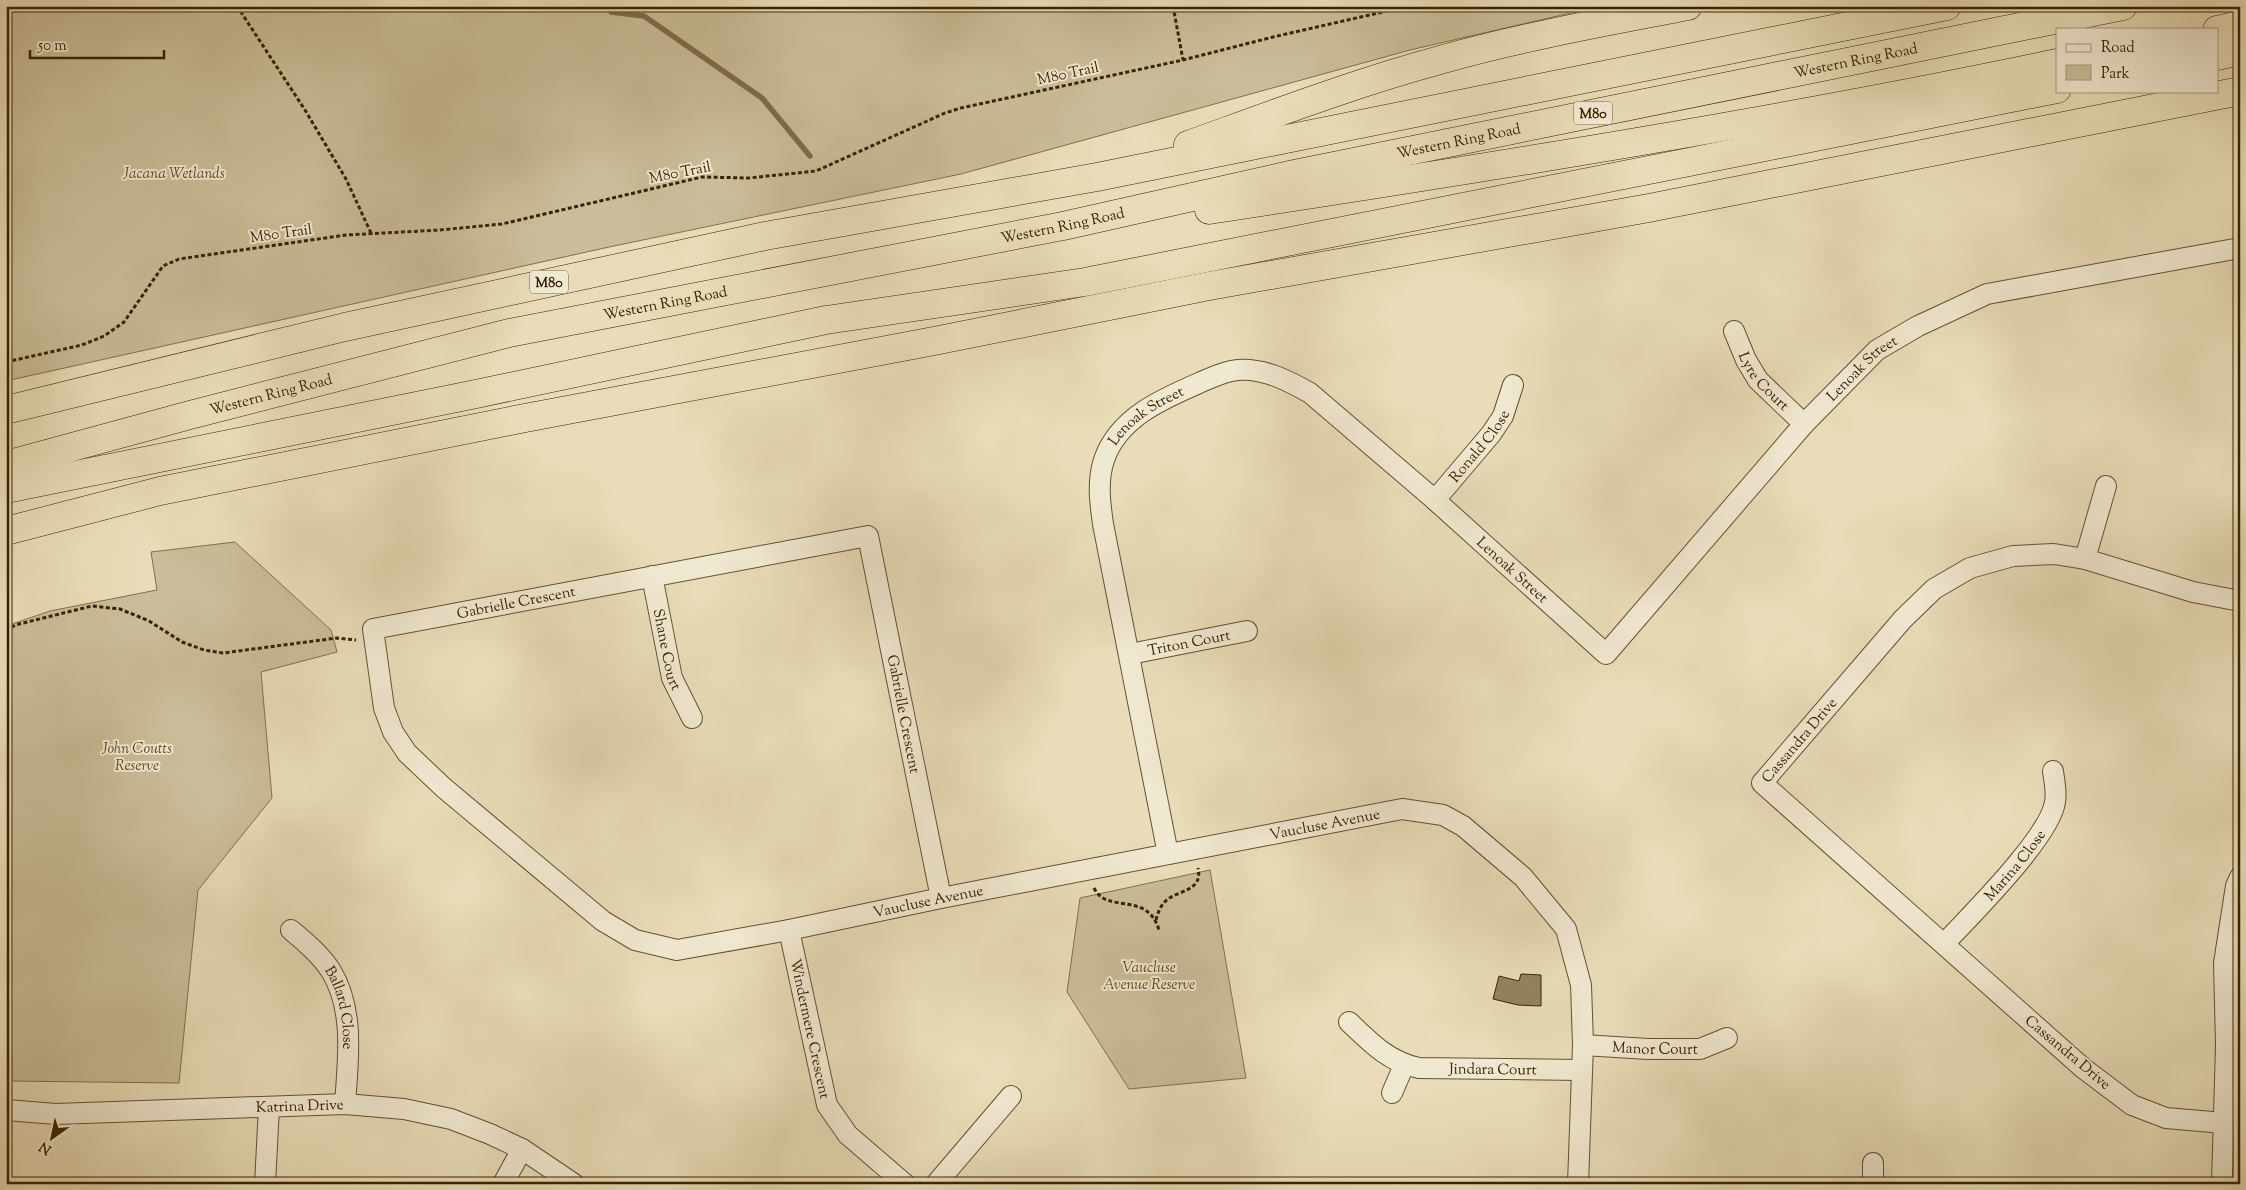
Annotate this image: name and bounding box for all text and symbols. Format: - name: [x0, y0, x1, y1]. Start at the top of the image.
- scale bar: [30, 28, 164, 60]
- legend: [2056, 28, 2218, 92]
- text: 50 m: [37, 36, 67, 57]
- text: Road: [2101, 38, 2135, 59]
- street label: Western Ring Road: [1792, 39, 1920, 85]
- street label: M80 Trail: [1035, 58, 1101, 91]
- text: Park: [2101, 64, 2130, 85]
- road number: M80: [1574, 102, 1612, 125]
- street label: Western Ring Road: [1395, 119, 1523, 165]
- street label: M80 Trail: [648, 157, 713, 190]
- park label: Jacana Wetlands: [122, 164, 225, 185]
- street label: Western Ring Road: [999, 203, 1127, 250]
- street label: M80 Trail: [249, 220, 314, 249]
- road number: M80: [530, 270, 568, 294]
- street label: Western Ring Road: [601, 282, 730, 327]
- street label: Lenoak Street: [1823, 331, 1902, 407]
- street label: Lyre Court: [1732, 349, 1793, 416]
- street label: Western Ring Road: [207, 370, 335, 422]
- street label: Lenoak Street: [1104, 382, 1188, 450]
- street label: Ronald Close: [1445, 408, 1516, 488]
- street label: Lenoak Street: [1471, 533, 1552, 609]
- street label: Gabrielle Crescent: [455, 582, 577, 625]
- street label: Shane Court: [647, 607, 686, 695]
- street label: Triton Court: [1146, 626, 1232, 662]
- street label: Gabrielle Crescent: [881, 653, 924, 775]
- street label: Cassandra Drive: [1757, 694, 1843, 788]
- park label: John Coutts Reserve: [101, 739, 172, 777]
- street label: Vaucluse Avenue: [1268, 804, 1382, 846]
- street label: Marina Close: [1980, 826, 2052, 907]
- street label: Vaucluse Avenue: [871, 881, 985, 924]
- street label: Windermere Crescent: [784, 957, 834, 1101]
- park label: Vaucluse Avenue Reserve: [1103, 958, 1195, 996]
- street label: Ballard Close: [318, 962, 357, 1050]
- street label: Cassandra Drive: [2020, 1011, 2115, 1095]
- street label: Manor Court: [1611, 1038, 1698, 1061]
- street label: Jindara Court: [1448, 1059, 1537, 1081]
- street label: Katrina Drive: [255, 1095, 344, 1119]
- north arrow: [28, 1112, 78, 1162]
- text: N: [36, 1136, 56, 1159]

